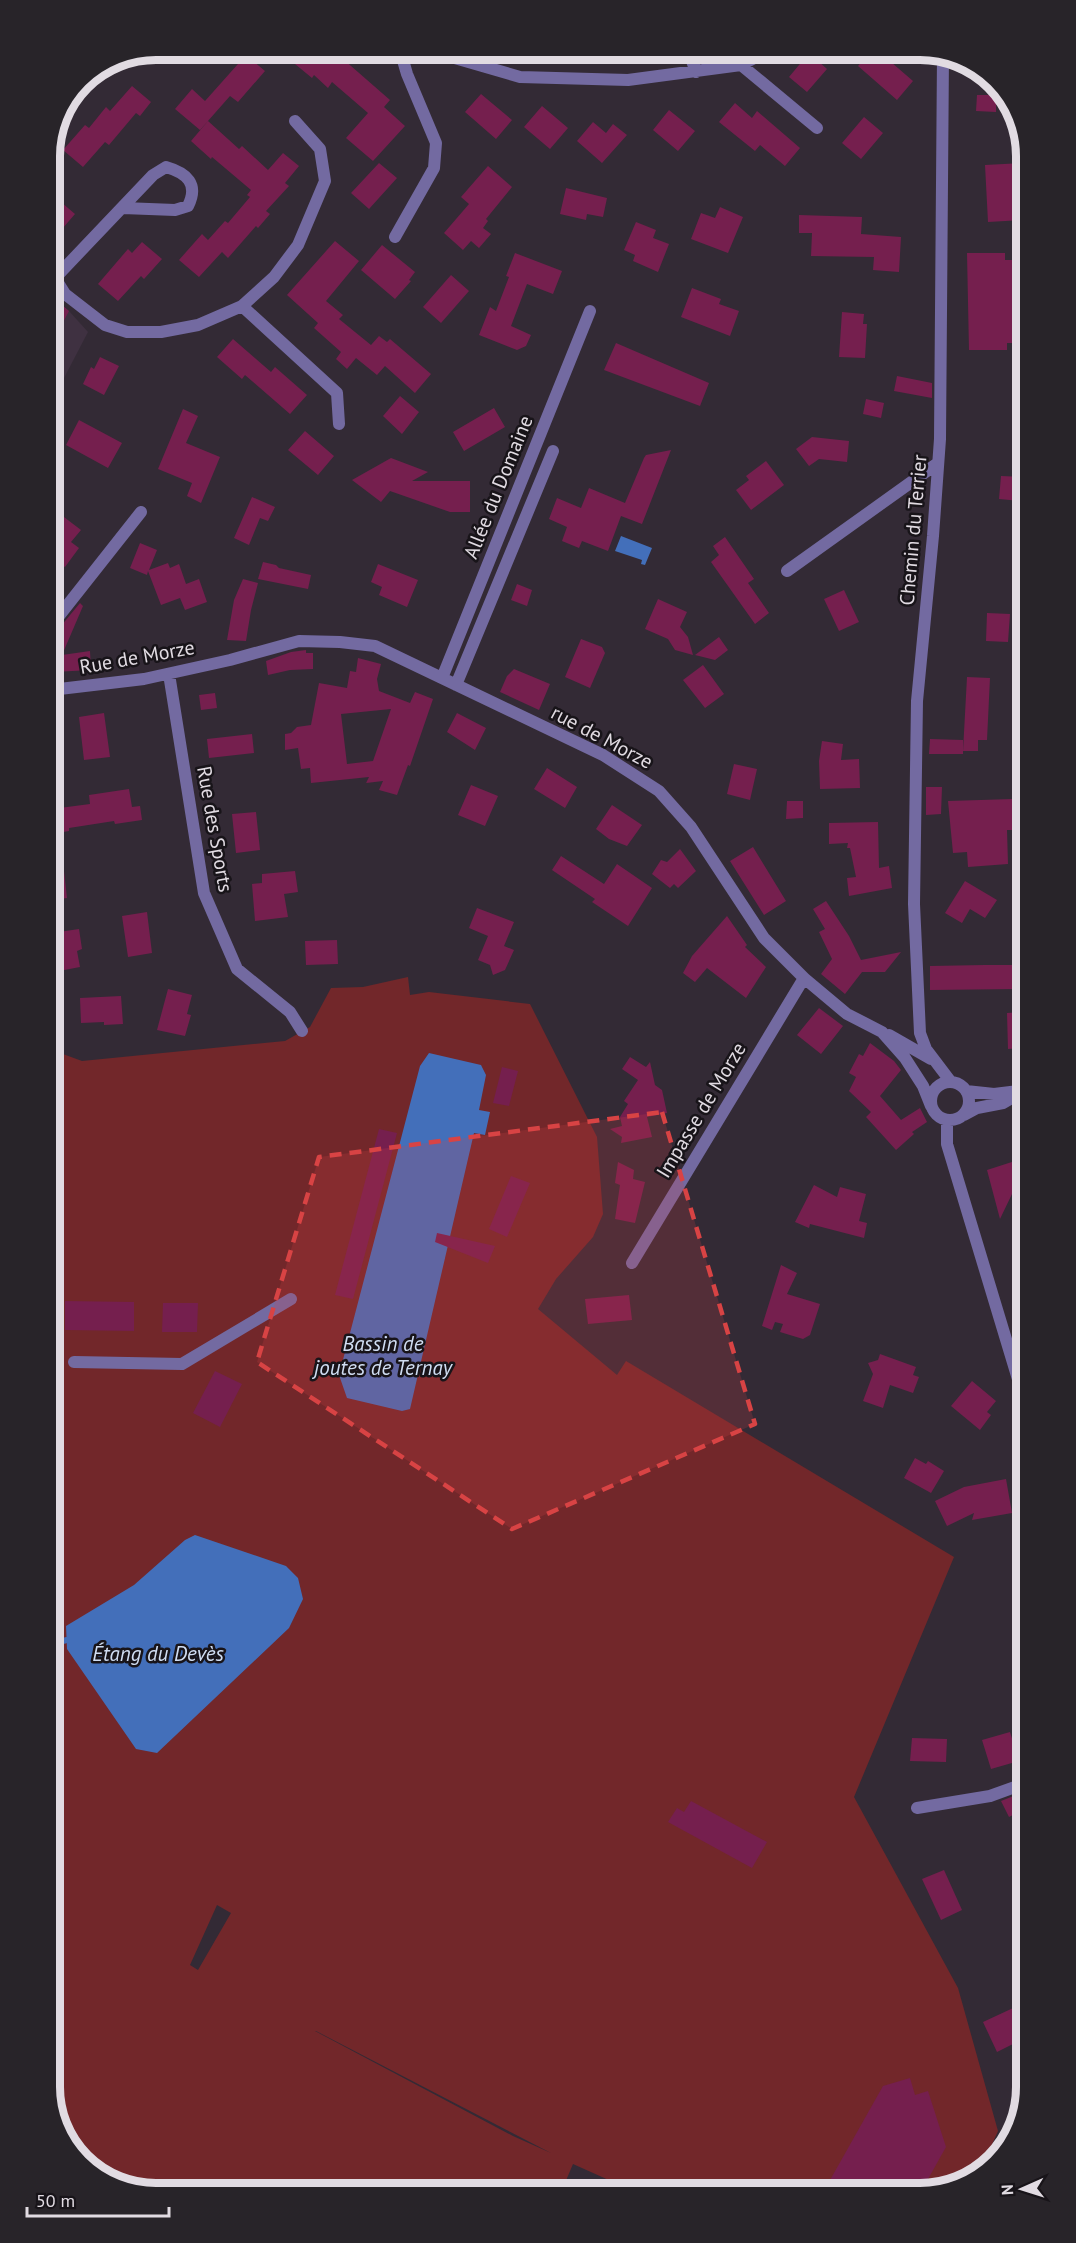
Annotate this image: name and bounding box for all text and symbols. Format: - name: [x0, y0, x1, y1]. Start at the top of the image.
- street label: Allée du Domaine: [457, 412, 539, 562]
- street label: Chemin du Terrier: [893, 453, 933, 606]
- street label: Rue de Morze: [77, 634, 197, 680]
- street label: rue de Morze: [547, 699, 657, 775]
- street label: Rue des Sports: [191, 764, 239, 894]
- street label: Impasse de Morze: [650, 1038, 752, 1182]
- water label: Bassin de joutes de Ternay: [311, 1330, 454, 1381]
- water label: Étang du Devès: [92, 1640, 224, 1667]
- north arrow: [992, 2159, 1052, 2219]
- scale bar: [27, 2180, 170, 2218]
- text: N: [997, 2184, 1017, 2196]
- text: 50 m: [36, 2189, 75, 2212]

